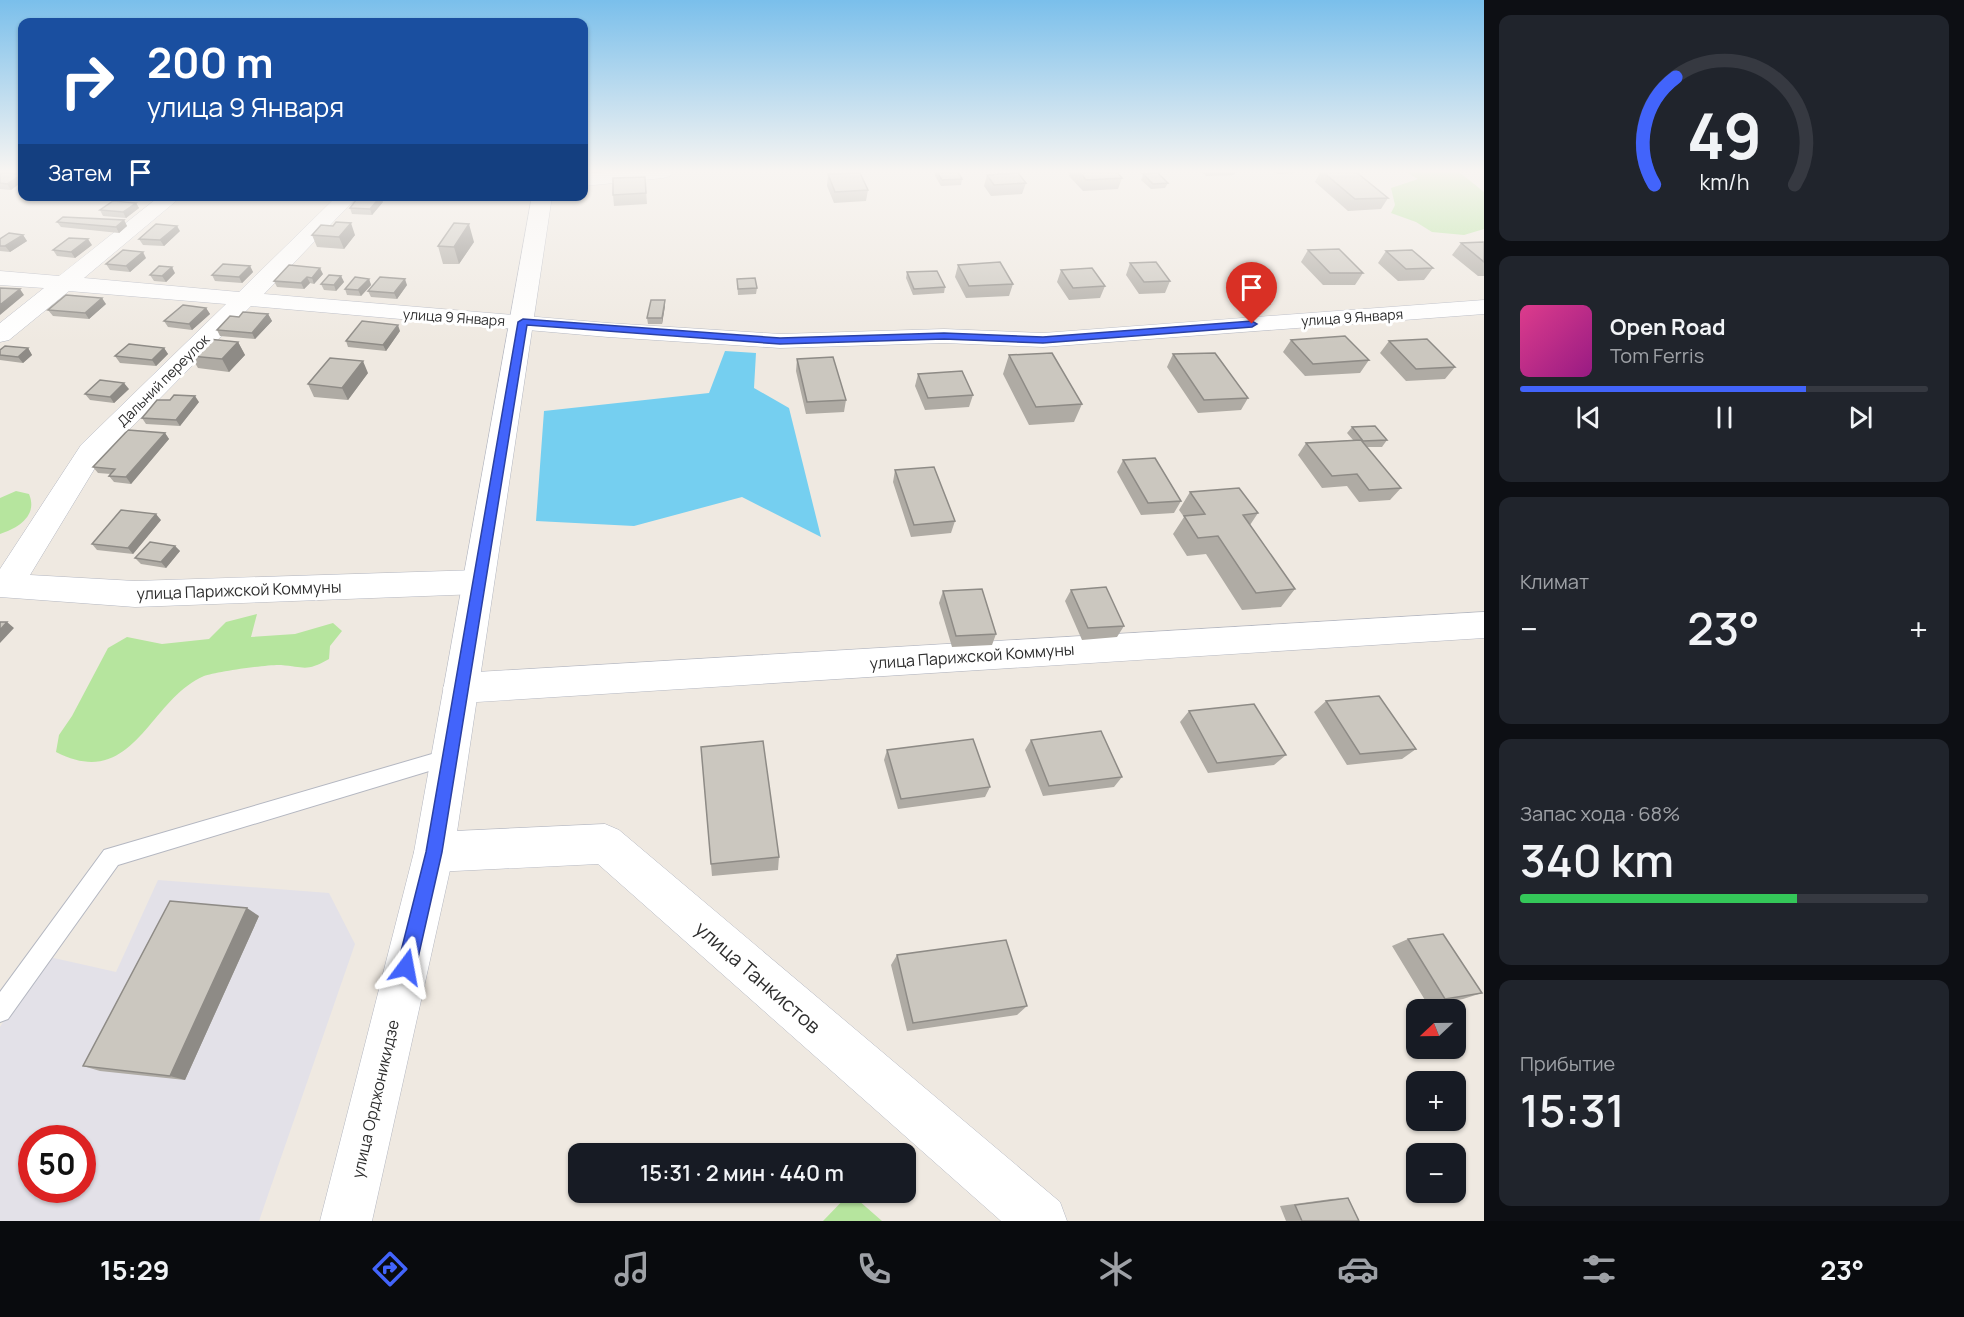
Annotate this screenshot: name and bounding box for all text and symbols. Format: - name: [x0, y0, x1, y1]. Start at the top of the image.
- text: 200 m: [147, 33, 273, 91]
- icon: right: [48, 42, 126, 120]
- text: улица 9 Января: [147, 88, 344, 125]
- text: 49: [1686, 92, 1762, 178]
- icon: arrive: [124, 156, 157, 189]
- text: Затем: [48, 158, 112, 188]
- text: km/h: [1699, 167, 1749, 196]
- pin: [1226, 262, 1277, 324]
- icon: arrive: [1235, 271, 1268, 304]
- street label: улица 9 Января: [402, 304, 506, 330]
- street label: улица 9 Января: [1300, 304, 1404, 330]
- text: Open Road: [1610, 312, 1725, 342]
- street label: Дальний переулок: [113, 329, 214, 430]
- text: Tom Ferris: [1610, 342, 1704, 369]
- icon: previous: [1572, 401, 1605, 434]
- icon: pause: [1708, 401, 1741, 434]
- icon: next: [1844, 401, 1877, 434]
- text: Климат: [1520, 568, 1589, 595]
- street label: улица Парижской Коммуны: [136, 575, 342, 605]
- text: 23°: [1687, 597, 1760, 659]
- text: −: [1520, 606, 1538, 651]
- text: +: [1909, 606, 1928, 651]
- street label: улица Парижской Коммуны: [869, 638, 1075, 674]
- text: Запас хода · 68%: [1520, 800, 1680, 827]
- text: 340 km: [1520, 829, 1674, 891]
- street label: улица Танкистов: [689, 915, 827, 1039]
- position arrow: [374, 935, 438, 999]
- north arrow: [1406, 999, 1466, 1059]
- map controls: [1406, 999, 1466, 1203]
- street label: улица Орджоникидзе: [346, 1018, 404, 1180]
- text: Прибытие: [1520, 1050, 1615, 1077]
- button: +: [1406, 1071, 1466, 1131]
- text: 15:31: [1520, 1079, 1625, 1141]
- speed limit sign: 50: [18, 1125, 96, 1203]
- button: −: [1406, 1143, 1466, 1203]
- text: 15:31 · 2 мин · 440 m: [640, 1158, 844, 1188]
- icon: directions: [369, 1248, 411, 1290]
- icon: music: [611, 1248, 653, 1290]
- icon: phone: [853, 1248, 895, 1290]
- icon: climate: [1095, 1248, 1137, 1290]
- icon: car: [1337, 1248, 1379, 1290]
- icon: filters: [1578, 1248, 1620, 1290]
- text: 15:29: [100, 1251, 170, 1288]
- text: 23°: [1820, 1251, 1864, 1288]

